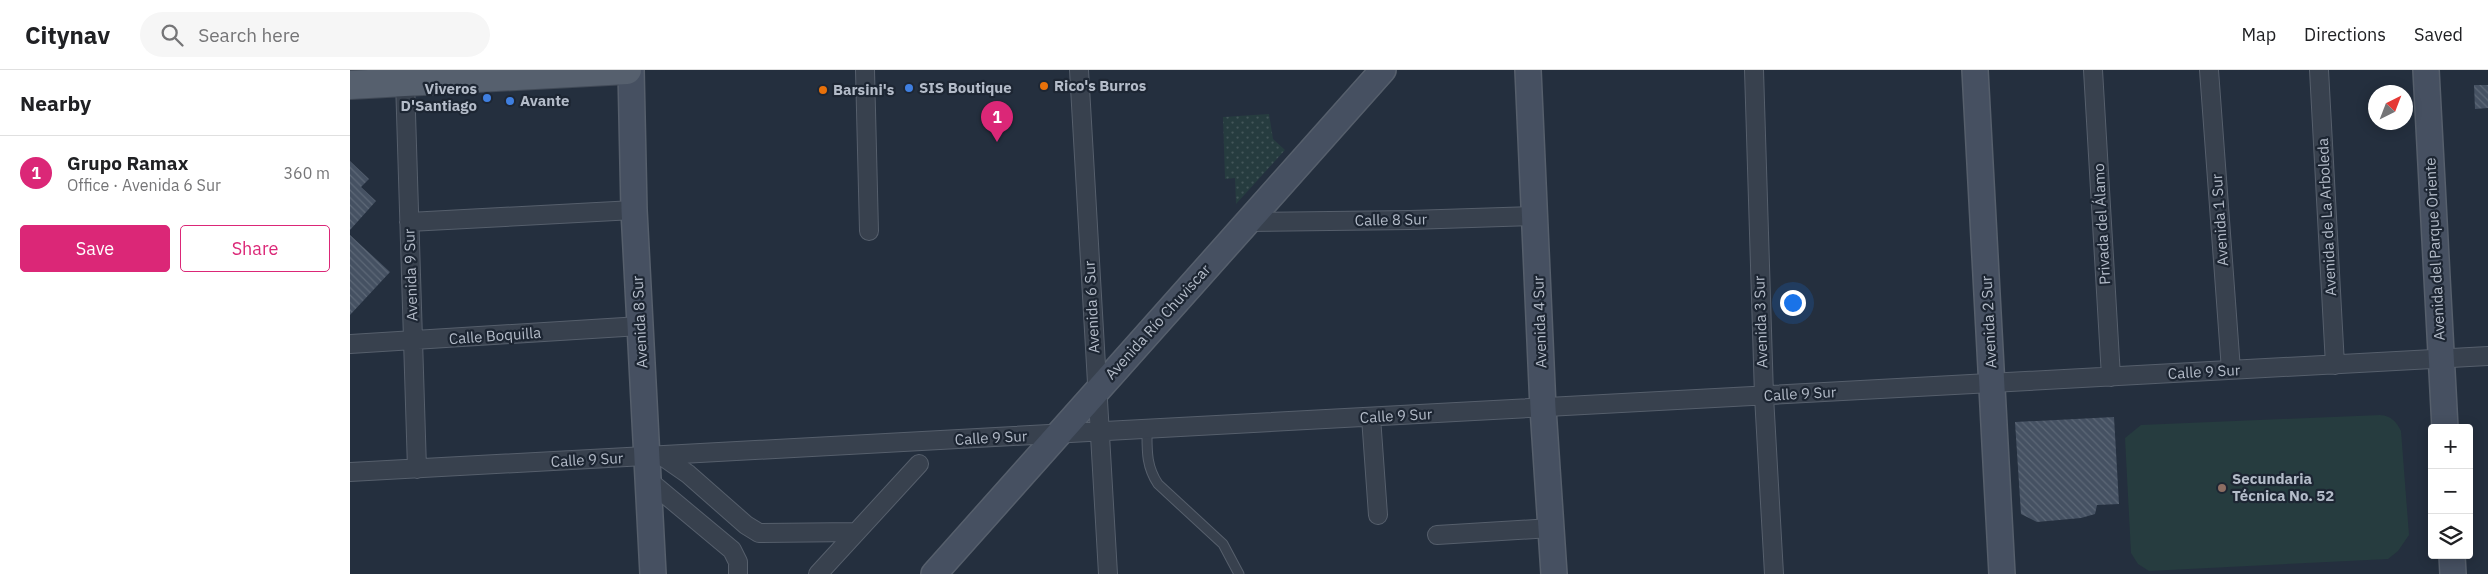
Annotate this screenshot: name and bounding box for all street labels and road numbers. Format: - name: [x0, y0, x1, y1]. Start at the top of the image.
- street label: Avenida de La Arboleda: [2313, 138, 2340, 296]
- street label: Avenida del Parque Oriente: [2420, 157, 2449, 341]
- street label: Privada del Álamo: [2089, 163, 2114, 285]
- street label: Avenida 1 Sur: [2207, 173, 2232, 267]
- street label: Calle 8 Sur: [1355, 209, 1428, 230]
- street label: Avenida 9 Sur: [399, 228, 422, 322]
- street label: Avenida 6 Sur: [1080, 260, 1103, 354]
- street label: Avenida Río Chuviscar: [1101, 260, 1215, 383]
- street label: Avenida 8 Sur: [628, 275, 651, 369]
- street label: Avenida 4 Sur: [1528, 275, 1551, 369]
- street label: Avenida 3 Sur: [1749, 275, 1772, 369]
- street label: Avenida 2 Sur: [1977, 275, 2000, 369]
- street label: Calle Boquilla: [448, 323, 542, 348]
- street label: Calle 9 Sur: [2167, 360, 2241, 383]
- street label: Calle 9 Sur: [1763, 382, 1837, 405]
- street label: Calle 9 Sur: [1359, 404, 1433, 427]
- street label: Calle 9 Sur: [954, 426, 1028, 449]
- street label: Calle 9 Sur: [550, 448, 624, 471]

